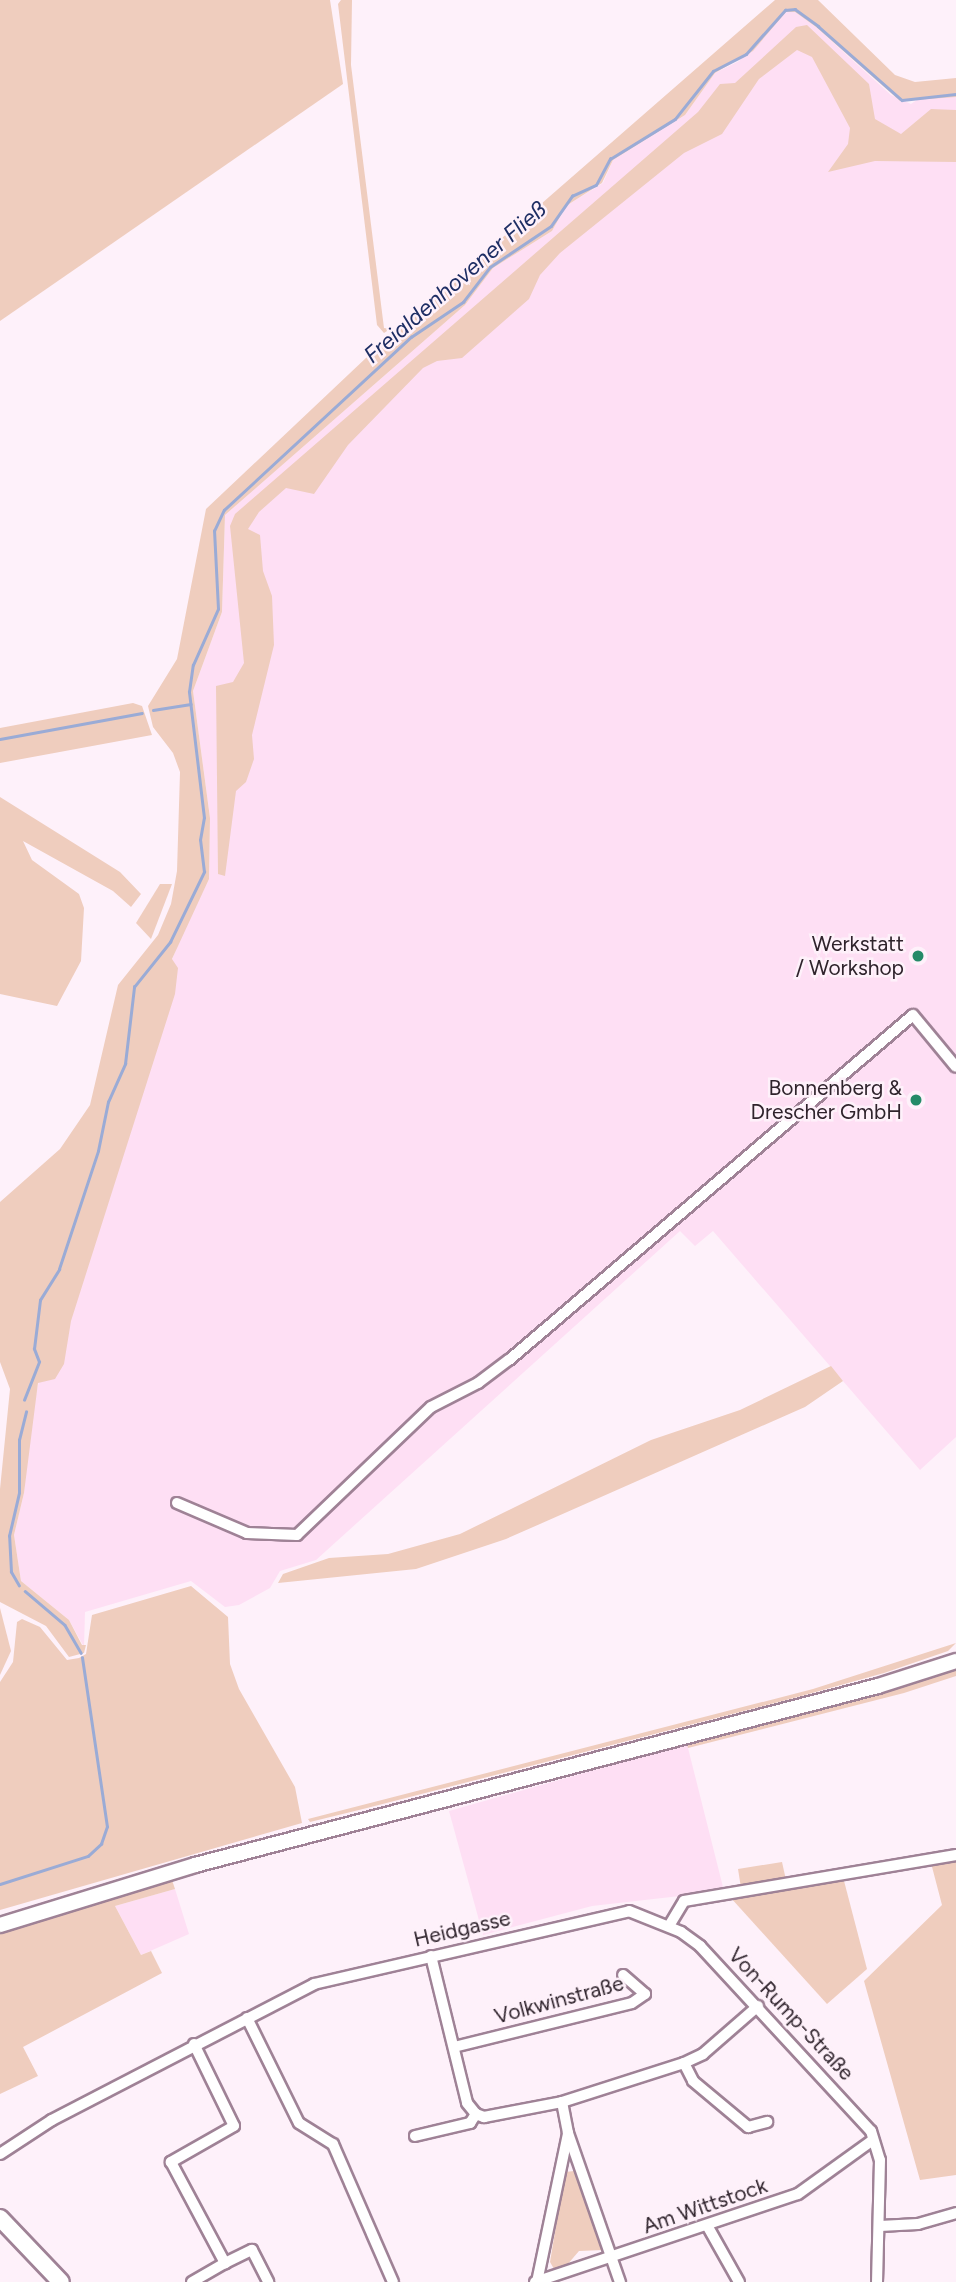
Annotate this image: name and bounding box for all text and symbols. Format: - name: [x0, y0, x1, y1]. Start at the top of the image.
- water label: Freialdenhovener Fließ: [358, 195, 552, 369]
- place label: Werkstatt / Workshop: [796, 931, 904, 981]
- marker: Werkstatt / Workshop: [910, 948, 926, 964]
- place label: Bonnenberg & Drescher GmbH: [750, 1075, 902, 1125]
- marker: Bonnenberg & Drescher GmbH: [908, 1092, 924, 1108]
- street label: Heidgasse: [411, 1906, 513, 1952]
- street label: Von-Rump-Straße: [723, 1942, 859, 2086]
- street label: Volkwinstraße: [492, 1971, 626, 2029]
- street label: Am Wittstock: [640, 2173, 770, 2239]

